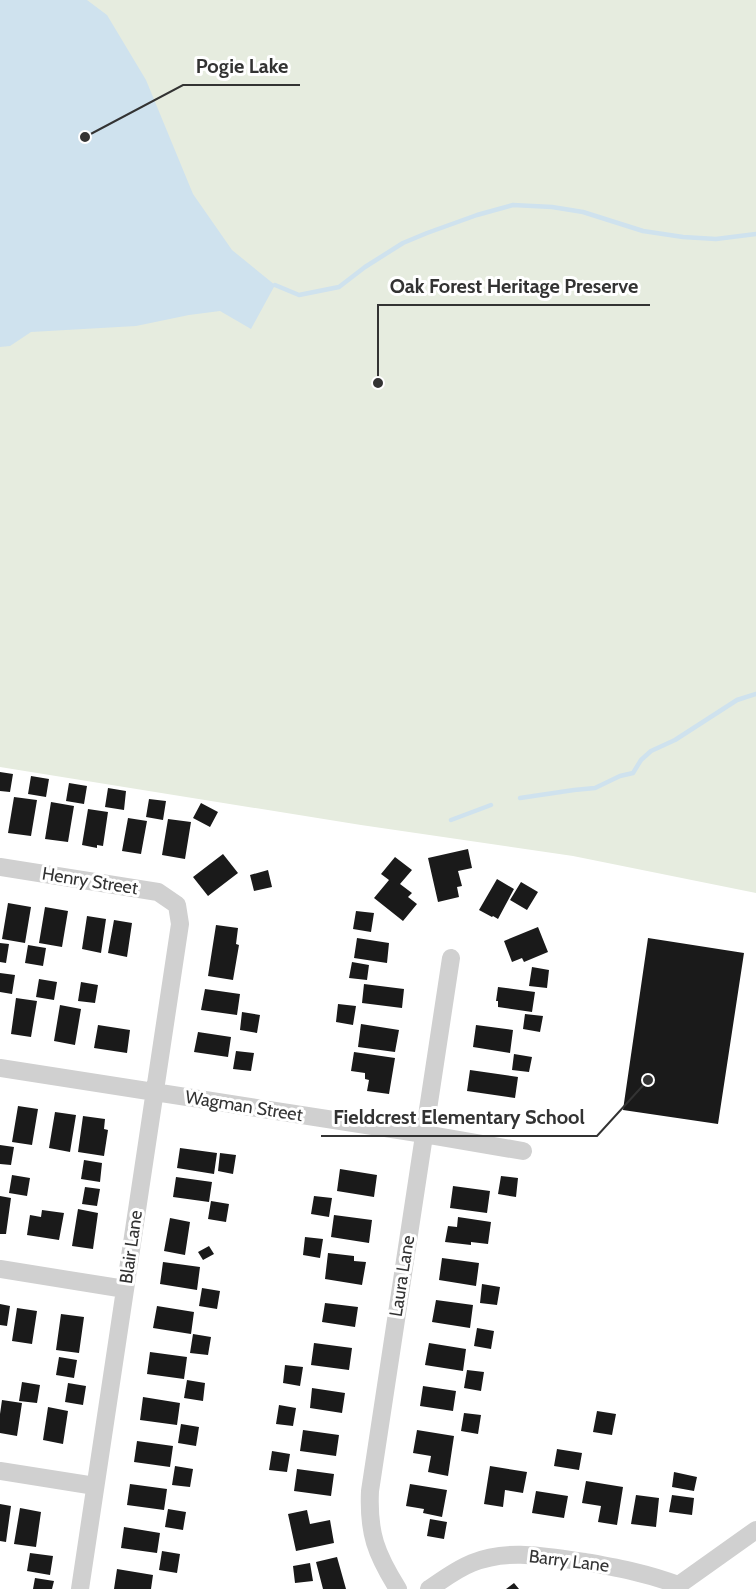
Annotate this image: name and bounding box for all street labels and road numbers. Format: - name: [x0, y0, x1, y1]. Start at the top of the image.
- street label: Henry Street: [40, 863, 140, 899]
- street label: Wagman Street: [184, 1086, 304, 1126]
- street label: Blair Lane: [115, 1209, 147, 1285]
- street label: Laura Lane: [385, 1234, 419, 1318]
- street label: Barry Lane: [528, 1545, 610, 1577]

